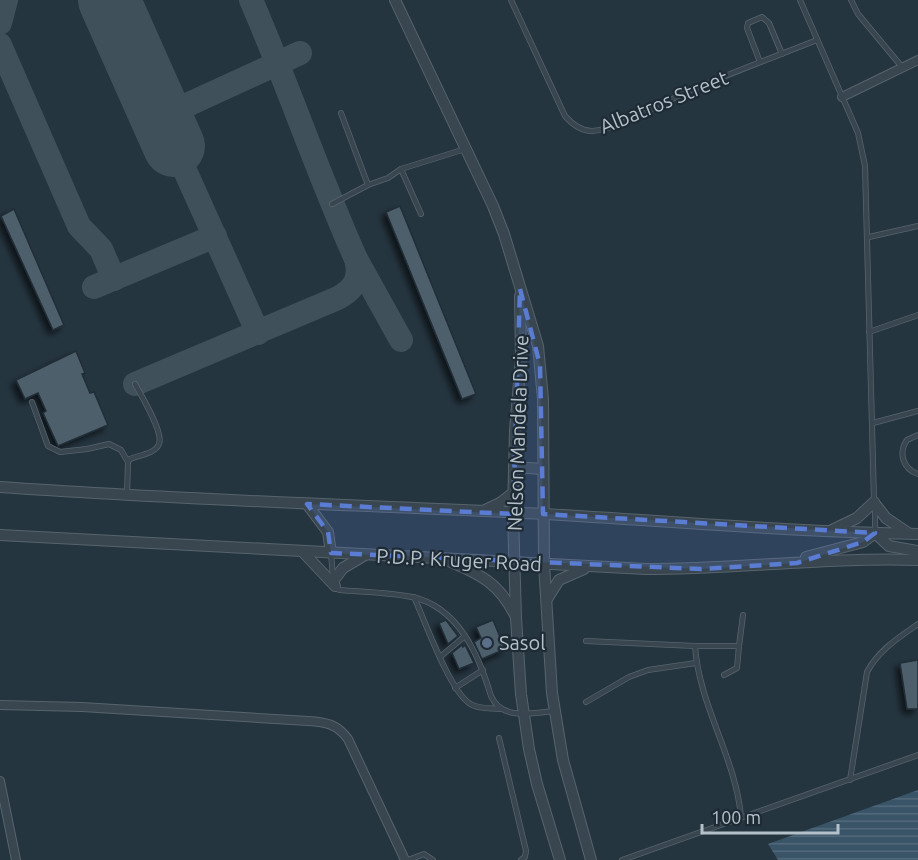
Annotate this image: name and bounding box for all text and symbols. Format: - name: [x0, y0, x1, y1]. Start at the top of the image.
- street label: Albatros Street: [596, 65, 731, 138]
- street label: Nelson Mandela Drive: [503, 335, 532, 531]
- street label: P.D.P. Kruger Road: [376, 544, 542, 575]
- place label: Sasol: [499, 631, 545, 654]
- marker: Sasol: [480, 636, 494, 650]
- scale bar: [702, 797, 838, 835]
- text: 100 m: [711, 807, 761, 827]

